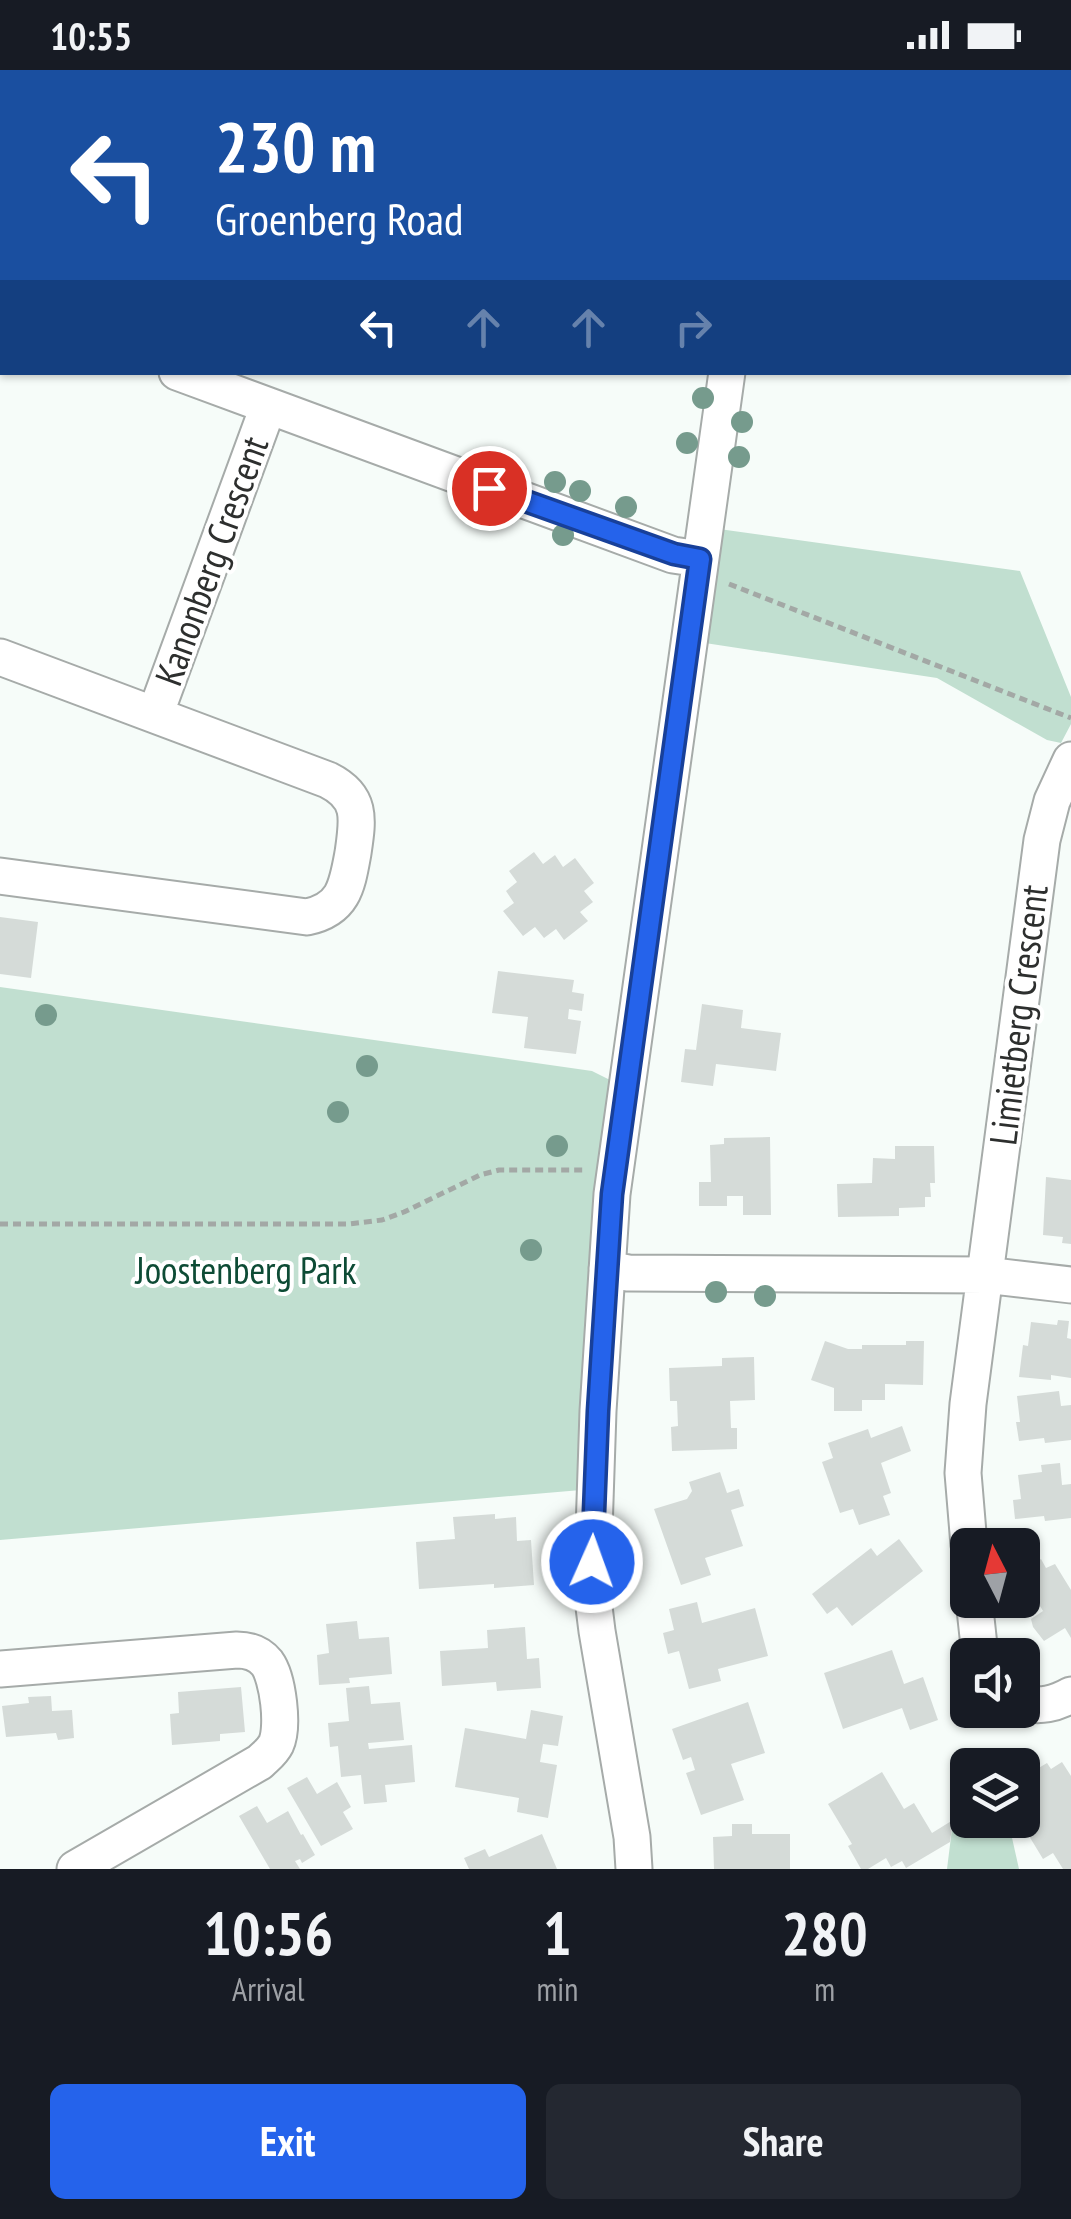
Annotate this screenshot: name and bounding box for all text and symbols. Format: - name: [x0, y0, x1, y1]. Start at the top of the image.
- text: 10:55: [50, 11, 132, 60]
- text: 230 m: [215, 101, 376, 191]
- icon: left: [50, 110, 180, 240]
- text: Groenberg Road: [215, 189, 463, 247]
- icon: left: [351, 300, 406, 355]
- icon: ahead: [456, 300, 511, 355]
- icon: ahead: [561, 300, 616, 355]
- icon: right: [666, 300, 721, 355]
- street label: Kanonberg Crescent: [143, 429, 279, 692]
- pin: [447, 446, 532, 531]
- icon: arrive: [462, 461, 517, 516]
- street label: Limietberg Crescent: [977, 881, 1058, 1148]
- park label: Joostenberg Park: [135, 1245, 357, 1294]
- position arrow: [540, 1510, 644, 1614]
- north arrow: [950, 1528, 1040, 1618]
- map controls: [950, 1528, 1040, 1838]
- button: sound: [950, 1638, 1040, 1728]
- button: layers: [950, 1748, 1040, 1838]
- text: 10:56: [203, 1894, 333, 1972]
- text: 1: [543, 1894, 572, 1972]
- text: 280: [782, 1894, 868, 1972]
- text: Arrival: [232, 1968, 304, 2010]
- text: min: [536, 1968, 578, 2010]
- text: m: [814, 1968, 835, 2010]
- button: Exit: [50, 2084, 526, 2199]
- button: Share: [546, 2084, 1021, 2199]

